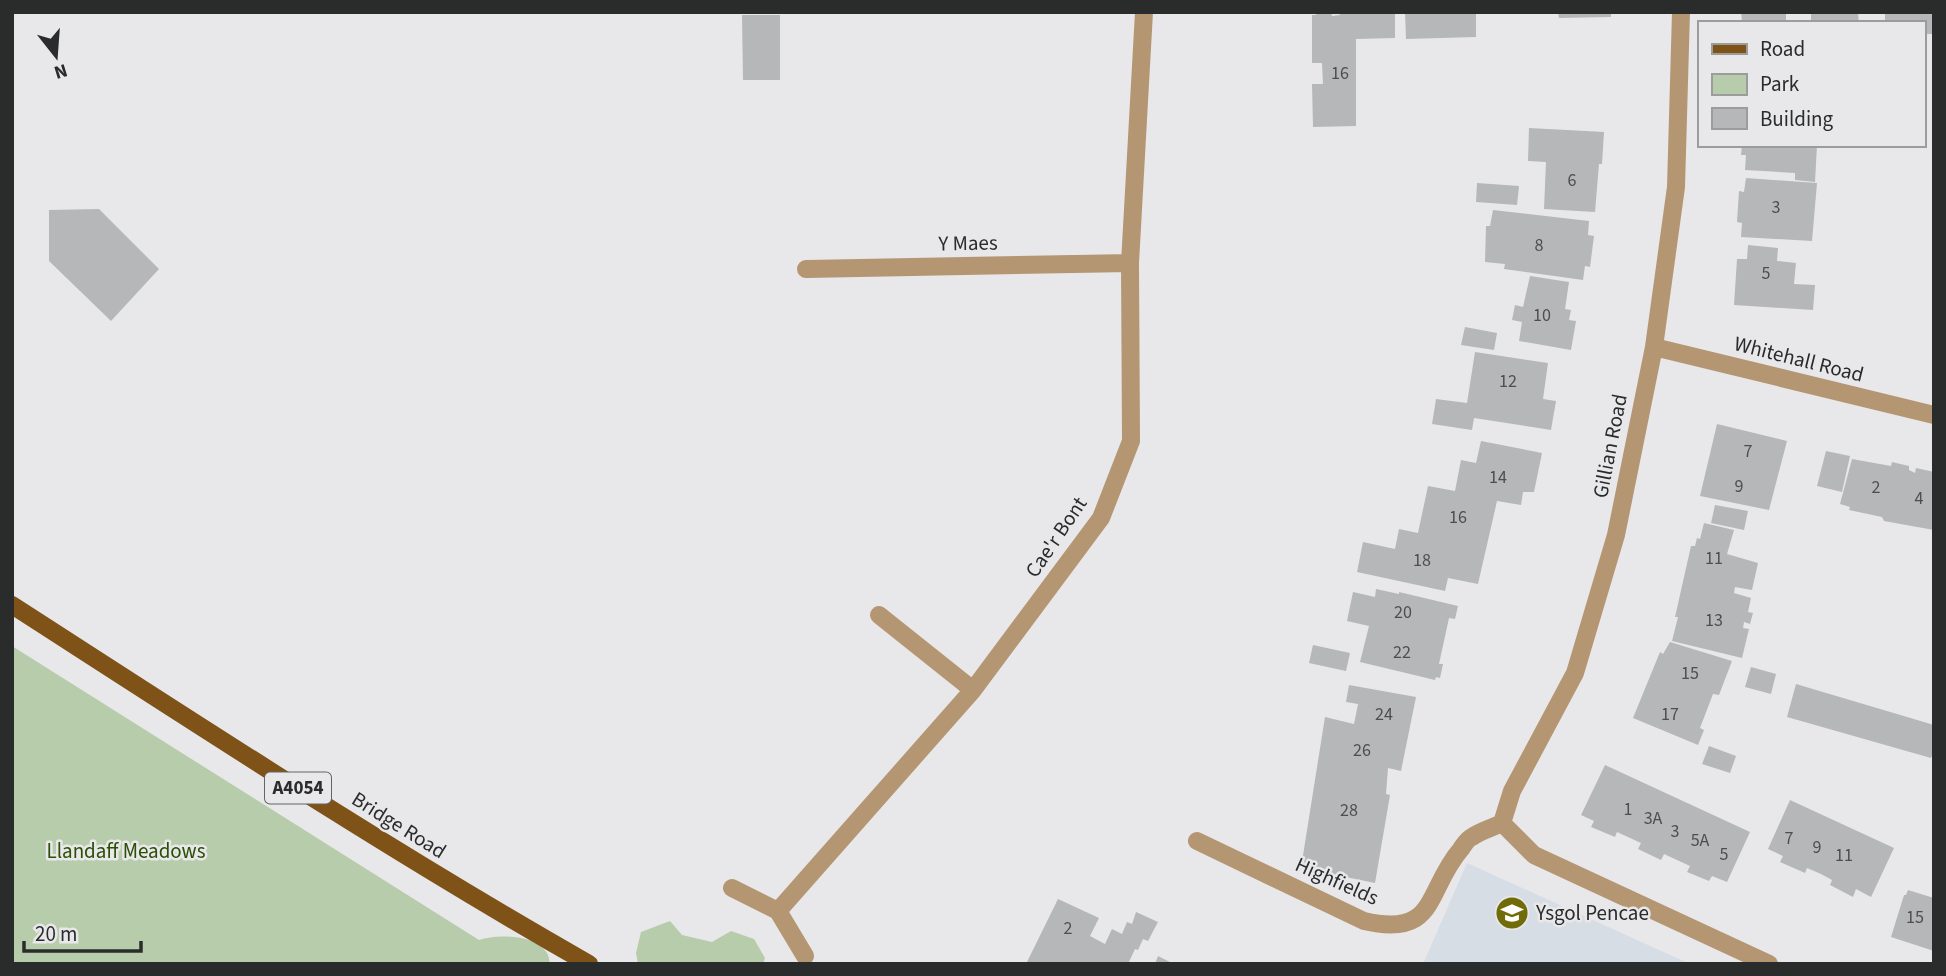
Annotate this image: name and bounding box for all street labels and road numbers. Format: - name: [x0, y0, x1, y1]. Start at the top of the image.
- street label: Y Maes: [937, 227, 998, 259]
- street label: Whitehall Road: [1731, 328, 1867, 390]
- street label: Gillian Road: [1585, 391, 1635, 501]
- street label: Cae'r Bont: [1018, 490, 1094, 584]
- road number: A4054: [265, 772, 331, 804]
- street label: Bridge Road: [346, 784, 452, 866]
- street label: Highfields: [1291, 849, 1384, 913]

